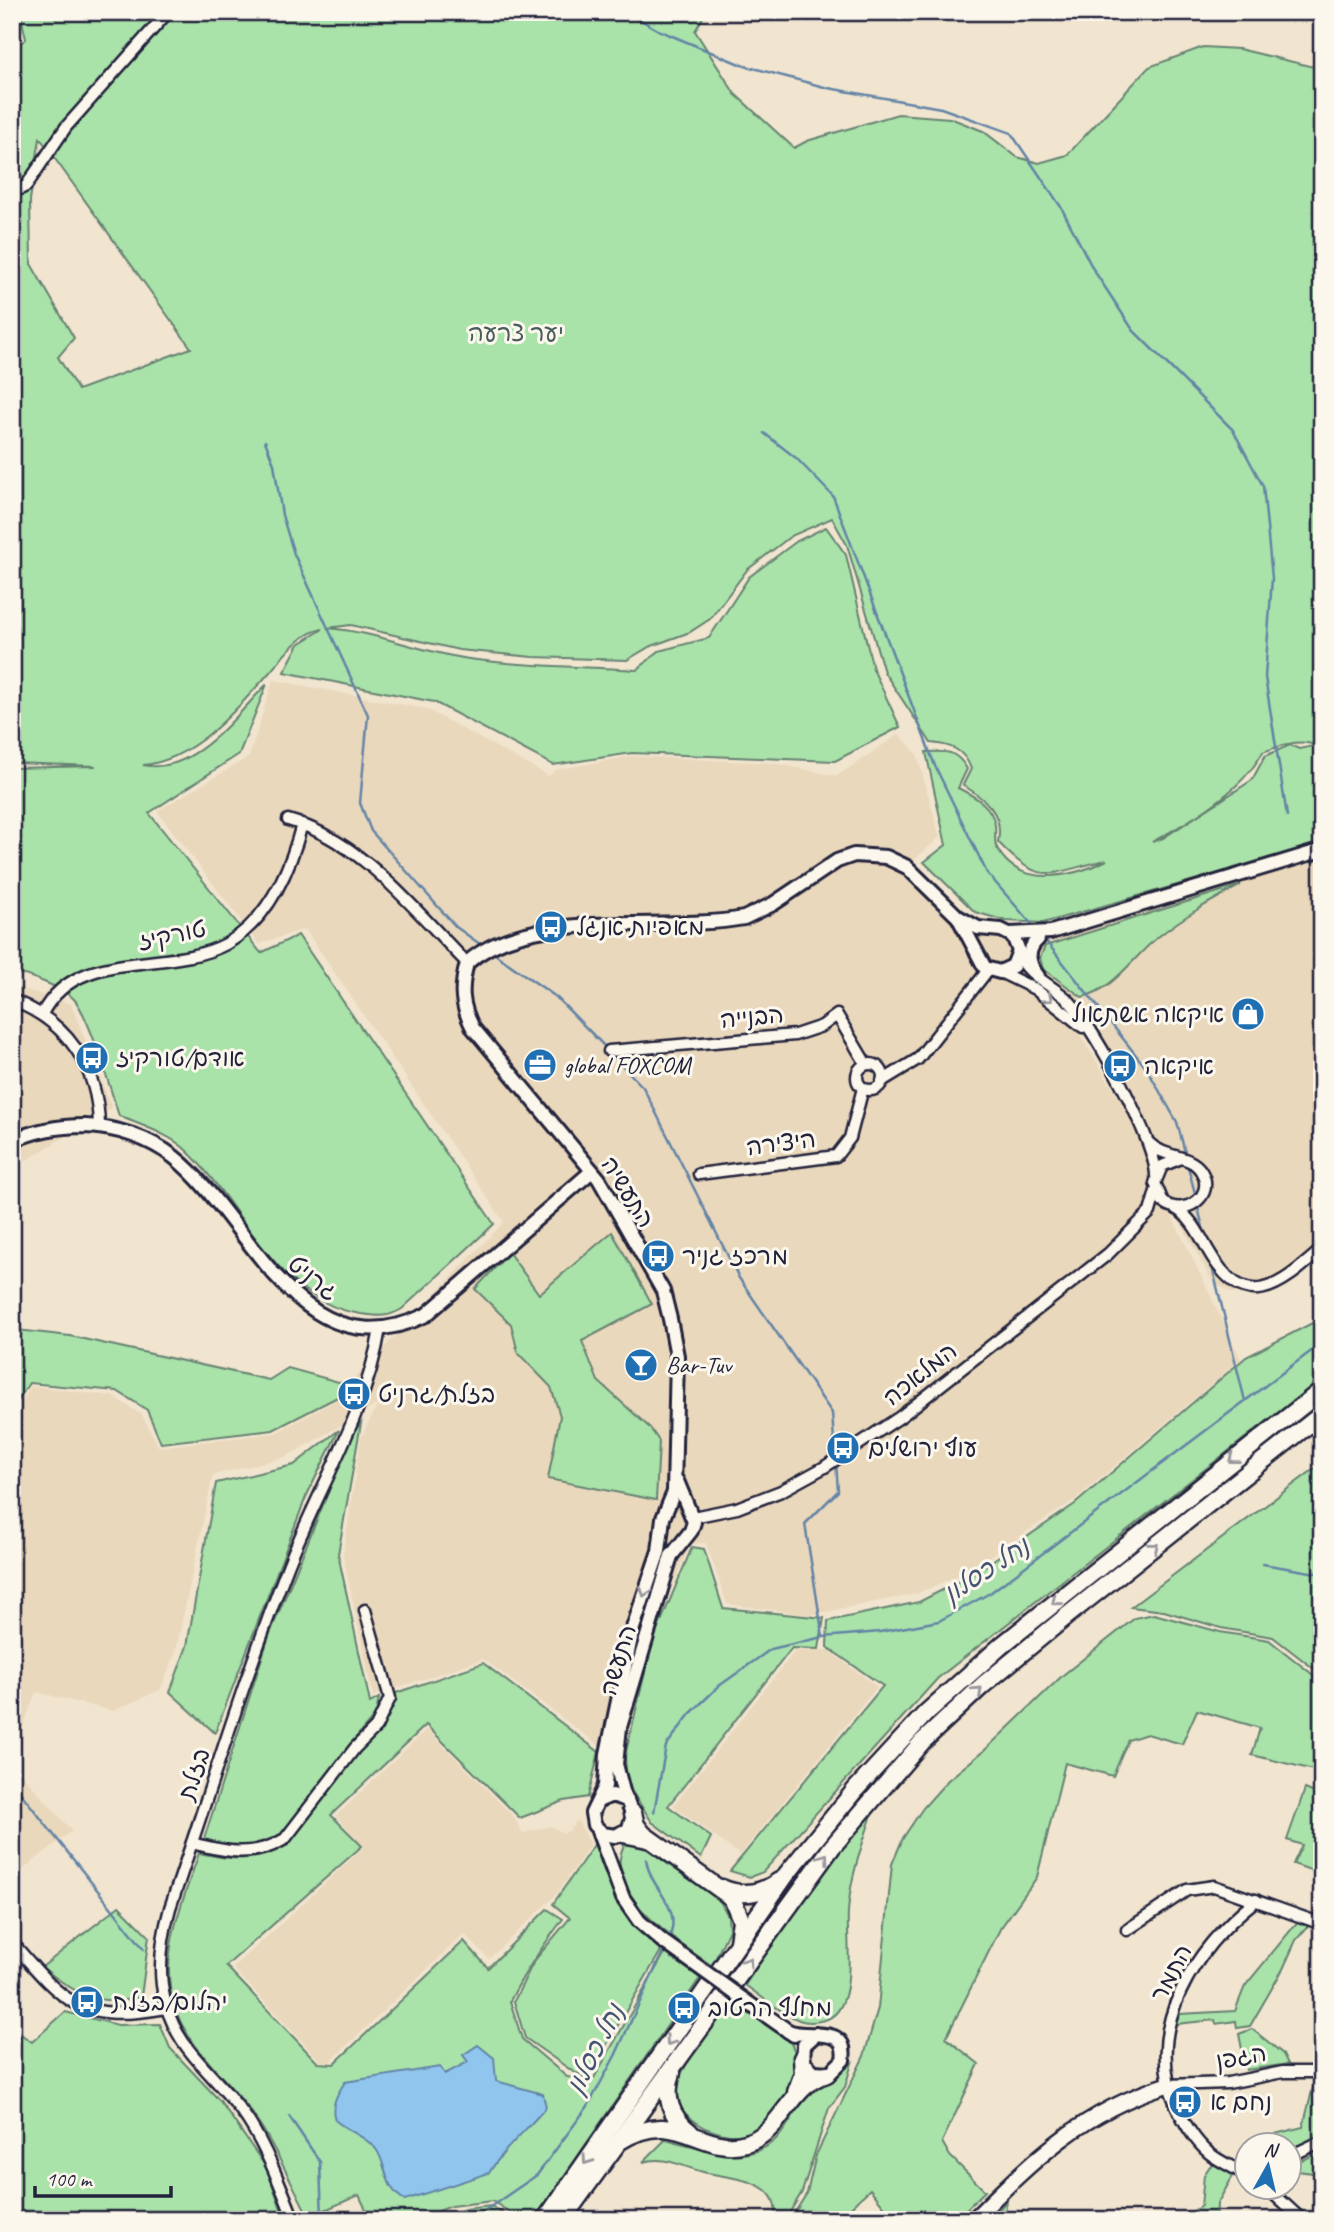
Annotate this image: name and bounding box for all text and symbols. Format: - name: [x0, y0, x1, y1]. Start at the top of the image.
- park label: יער צרעה: [468, 318, 564, 348]
- bus stop icon: מאפיות אנגל: [532, 908, 570, 946]
- place label: מאפיות אנגל: [576, 912, 705, 942]
- street label: טורקיז: [135, 913, 209, 957]
- one-way arrow: [1041, 990, 1053, 1003]
- shop icon: איקאה אשתאול: [1229, 995, 1267, 1033]
- street label: הבנייה: [719, 999, 785, 1035]
- place label: איקאה אשתאול: [1071, 999, 1224, 1029]
- bus stop icon: אודם/טורקיז: [73, 1039, 111, 1077]
- place label: אודם/טורקיז: [116, 1043, 245, 1073]
- office icon: global FOXCOM: [521, 1046, 559, 1084]
- bus stop icon: איקאה: [1101, 1047, 1139, 1085]
- place label: global FOXCOM: [564, 1050, 693, 1080]
- place label: איקאה: [1144, 1051, 1214, 1081]
- street label: היצירה: [745, 1124, 817, 1162]
- street label: התעשיה: [594, 1151, 662, 1233]
- bus stop icon: מרכז גניר: [639, 1237, 677, 1275]
- place label: מרכז גניר: [682, 1241, 788, 1271]
- street label: גרניט: [282, 1249, 344, 1307]
- street label: המלאכה: [877, 1336, 963, 1412]
- bar icon: Bar-Tuv: [622, 1346, 660, 1384]
- place label: Bar-Tuv: [666, 1350, 733, 1380]
- bus stop icon: בזלת/גרניט: [335, 1375, 373, 1413]
- place label: בזלת/גרניט: [378, 1379, 495, 1409]
- bus stop icon: עוף ירושלים: [824, 1429, 862, 1467]
- place label: עוף ירושלים: [868, 1433, 977, 1463]
- one-way arrow: [1228, 1451, 1241, 1464]
- water label: נחל כסלון: [937, 1529, 1037, 1610]
- one-way arrow: [1146, 1543, 1159, 1556]
- one-way arrow: [639, 1585, 653, 1597]
- one-way arrow: [1051, 1593, 1063, 1606]
- street label: התעשה: [593, 1621, 643, 1699]
- one-way arrow: [970, 1686, 983, 1699]
- street label: בזלת: [171, 1744, 217, 1806]
- one-way arrow: [816, 1853, 828, 1866]
- street label: התמר: [1143, 1939, 1199, 2007]
- one-way arrow: [740, 1957, 752, 1970]
- bus stop icon: יהלום/בזלת: [68, 1983, 106, 2021]
- place label: יהלום/בזלת: [110, 1987, 227, 2017]
- bus stop icon: מחלף הרטוב: [665, 1989, 703, 2027]
- place label: מחלף הרטוב: [708, 1993, 832, 2023]
- water label: נחל כסלון: [558, 1997, 632, 2099]
- one-way arrow: [666, 2033, 678, 2046]
- street label: הגפן: [1213, 2038, 1269, 2076]
- bus stop icon: נחם א: [1166, 2083, 1204, 2121]
- place label: נחם א: [1210, 2087, 1272, 2117]
- north arrow: [1232, 2130, 1302, 2200]
- text: N: [1263, 2137, 1281, 2163]
- one-way arrow: [583, 2152, 595, 2165]
- scale bar: [35, 2155, 172, 2199]
- text: 100 m: [46, 2166, 93, 2192]

